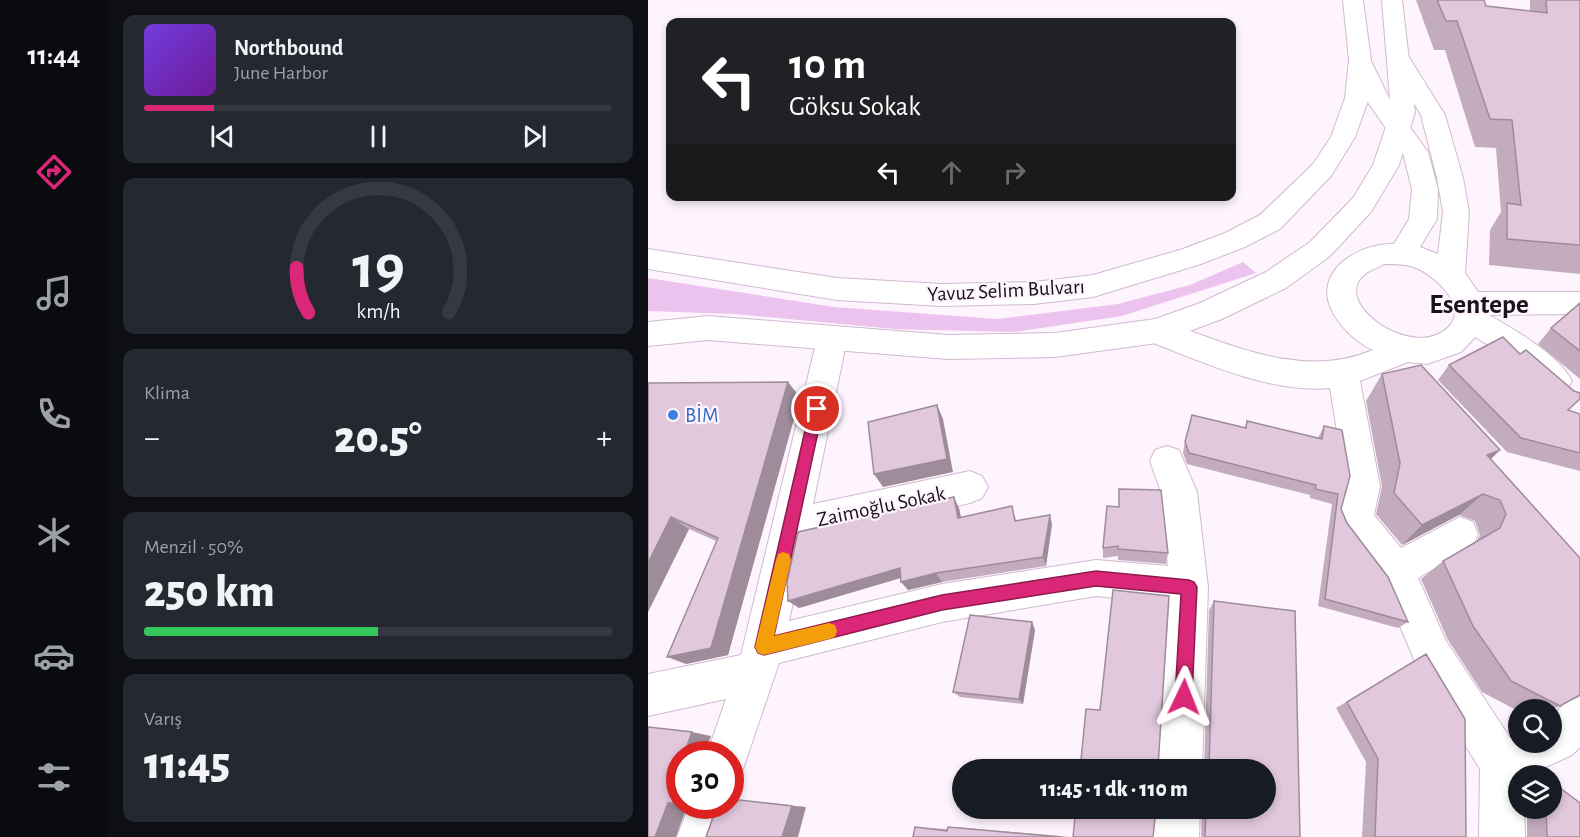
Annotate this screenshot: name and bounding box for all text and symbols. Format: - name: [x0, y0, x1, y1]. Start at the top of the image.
- text: Northbound: [234, 37, 343, 59]
- text: 11:44: [28, 42, 80, 69]
- icon: left: [690, 42, 768, 120]
- text: 10 m: [789, 44, 866, 86]
- text: June Harbor: [234, 63, 328, 83]
- text: Göksu Sokak: [789, 93, 920, 120]
- icon: previous: [206, 120, 239, 153]
- icon: pause: [362, 120, 395, 153]
- icon: next: [518, 120, 551, 153]
- icon: directions: [33, 151, 75, 193]
- icon: left: [872, 156, 905, 189]
- icon: ahead: [935, 156, 968, 189]
- icon: right: [998, 156, 1031, 189]
- text: 19: [352, 237, 404, 299]
- icon: music: [33, 272, 75, 314]
- street label: Yavuz Selim Bulvarı: [927, 276, 1085, 305]
- district label: Esentepe: [1429, 291, 1529, 318]
- text: km/h: [356, 301, 400, 322]
- text: Klima: [144, 383, 190, 403]
- pin: [791, 383, 842, 434]
- icon: arrive: [800, 392, 833, 425]
- icon: phone: [33, 393, 75, 435]
- place label: BİM: [685, 404, 718, 426]
- marker: BİM: [666, 408, 680, 422]
- text: 20.5°: [334, 416, 422, 461]
- text: −: [144, 422, 160, 455]
- text: +: [596, 422, 612, 455]
- street label: Zaimoğlu Sokak: [815, 483, 948, 530]
- icon: climate: [33, 514, 75, 556]
- text: Menzil · 50%: [144, 537, 244, 557]
- text: 250 km: [144, 570, 275, 615]
- icon: car: [33, 635, 75, 677]
- position arrow: [1152, 665, 1216, 729]
- map controls: [1508, 699, 1562, 819]
- button: search: [1508, 699, 1562, 753]
- text: Varış: [144, 709, 182, 729]
- speed limit sign: 30: [666, 741, 744, 819]
- text: 11:45: [144, 742, 230, 787]
- icon: filters: [33, 756, 75, 798]
- button: layers: [1508, 765, 1562, 819]
- text: 11:45 · 1 dk · 110 m: [1040, 778, 1188, 800]

